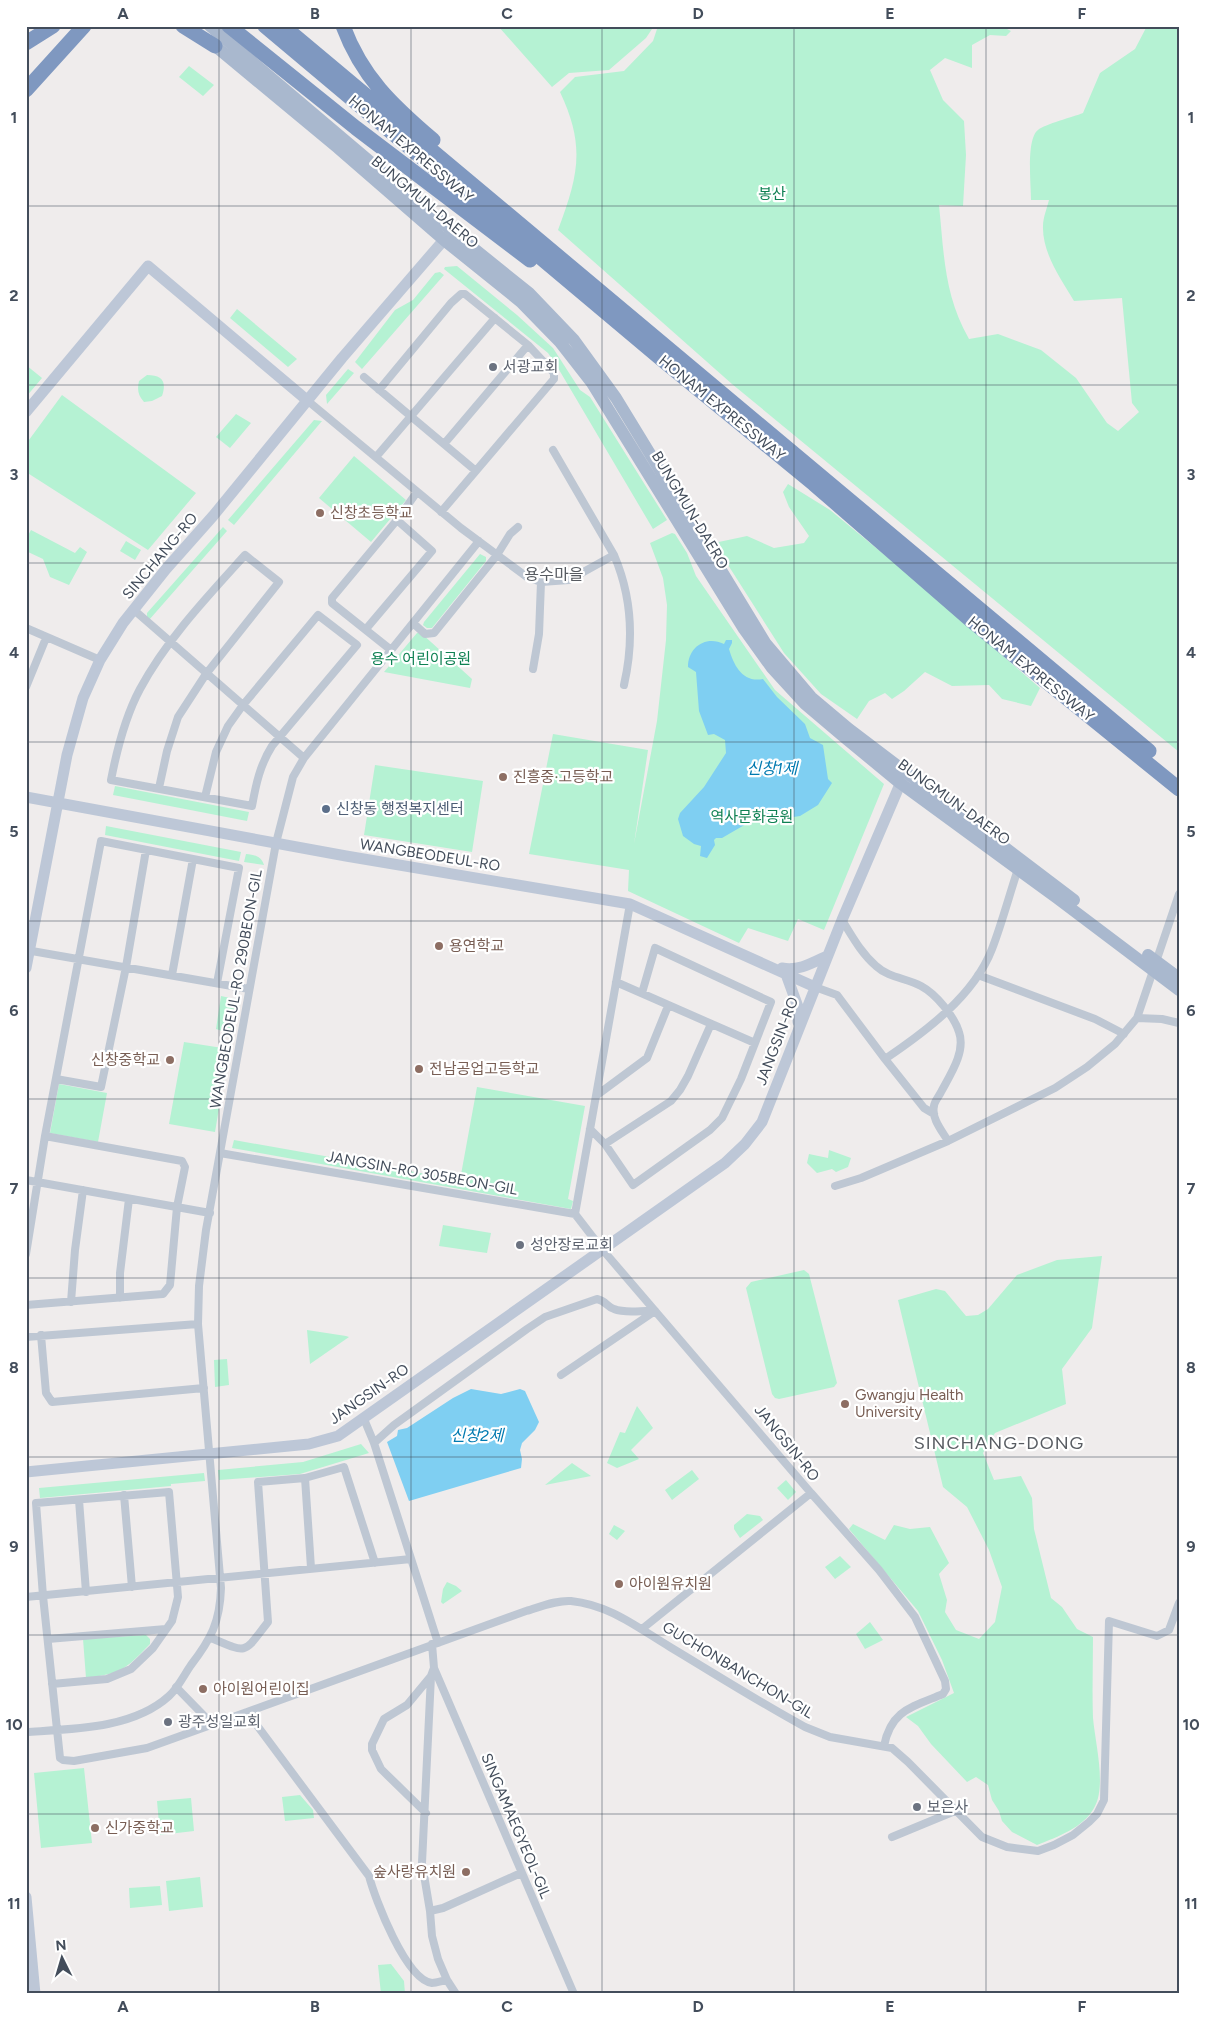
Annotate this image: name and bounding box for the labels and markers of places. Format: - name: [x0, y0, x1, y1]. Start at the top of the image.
- place label: 서광교회: [503, 358, 558, 376]
- marker: 서광교회: [487, 361, 499, 373]
- place label: 신창초등학교: [330, 504, 413, 522]
- marker: 신창초등학교: [314, 507, 326, 519]
- place label: 진흥중·고등학교: [513, 768, 613, 786]
- marker: 진흥중·고등학교: [497, 771, 509, 783]
- place label: 신창동 행정복지센터: [336, 800, 464, 818]
- marker: 신창동 행정복지센터: [320, 803, 332, 815]
- place label: 용연학교: [449, 937, 504, 955]
- marker: 용연학교: [433, 940, 445, 952]
- place label: 신창중학교: [91, 1051, 160, 1069]
- marker: 신창중학교: [164, 1054, 176, 1066]
- place label: 전남공업고등학교: [429, 1060, 539, 1078]
- marker: 전남공업고등학교: [413, 1063, 425, 1075]
- place label: 성안장로교회: [530, 1236, 613, 1254]
- marker: 성안장로교회: [514, 1239, 526, 1251]
- place label: Gwangju Health University: [855, 1386, 963, 1421]
- marker: Gwangju Health University: [839, 1398, 851, 1410]
- place label: 아이원유치원: [629, 1575, 712, 1593]
- marker: 아이원유치원: [613, 1578, 625, 1590]
- place label: 아이원어린이집: [213, 1680, 310, 1698]
- marker: 아이원어린이집: [197, 1683, 209, 1695]
- place label: 광주성일교회: [178, 1713, 261, 1731]
- marker: 광주성일교회: [162, 1716, 174, 1728]
- place label: 보은사: [927, 1798, 969, 1816]
- marker: 보은사: [911, 1801, 923, 1813]
- place label: 신가중학교: [105, 1819, 174, 1837]
- marker: 신가중학교: [89, 1822, 101, 1834]
- place label: 숲사랑유치원: [373, 1863, 456, 1881]
- marker: 숲사랑유치원: [460, 1866, 472, 1878]

